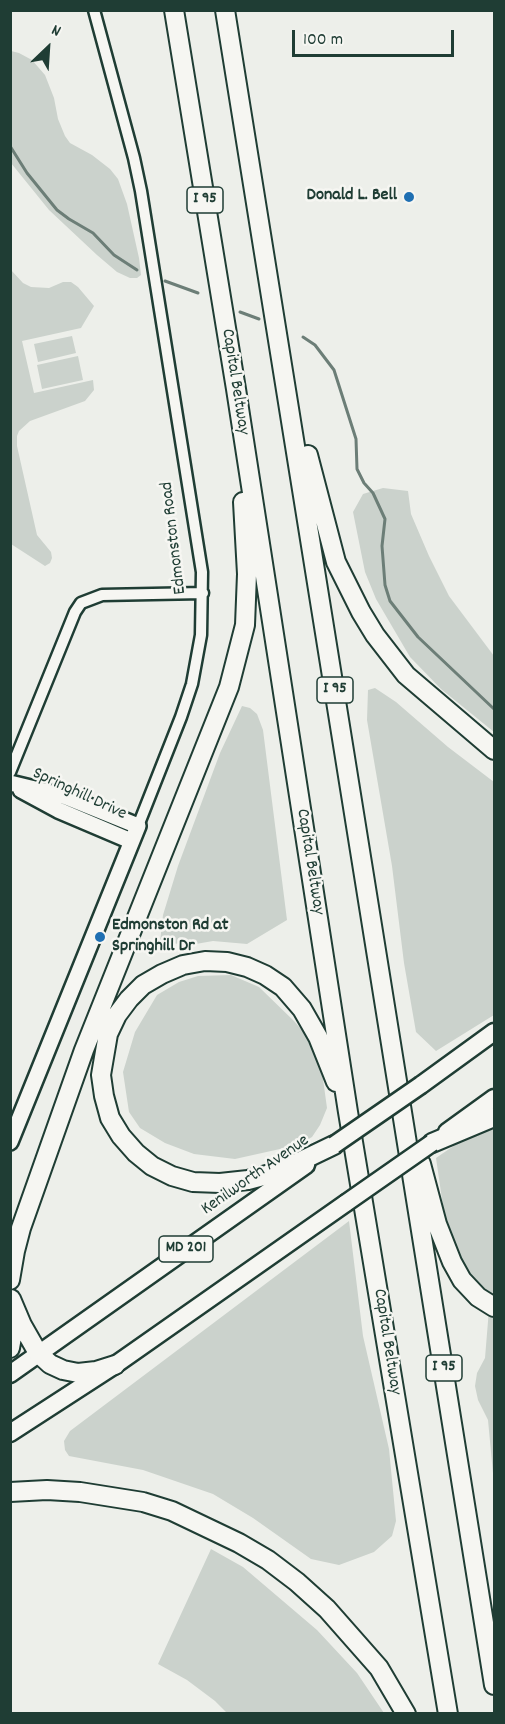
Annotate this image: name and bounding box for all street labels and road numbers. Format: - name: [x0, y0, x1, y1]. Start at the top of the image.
- road number: I 95: [187, 187, 223, 213]
- street label: Capital Beltway: [215, 327, 253, 437]
- street label: Edmonston Road: [157, 480, 193, 596]
- road number: I 95: [317, 677, 353, 703]
- street label: Springhill Drive: [29, 764, 129, 826]
- street label: Capital Beltway: [290, 807, 328, 917]
- street label: Kenilworth Avenue: [198, 1131, 314, 1221]
- road number: MD 201: [159, 1236, 213, 1262]
- street label: Capital Beltway: [367, 1287, 405, 1397]
- road number: I 95: [426, 1355, 462, 1381]

